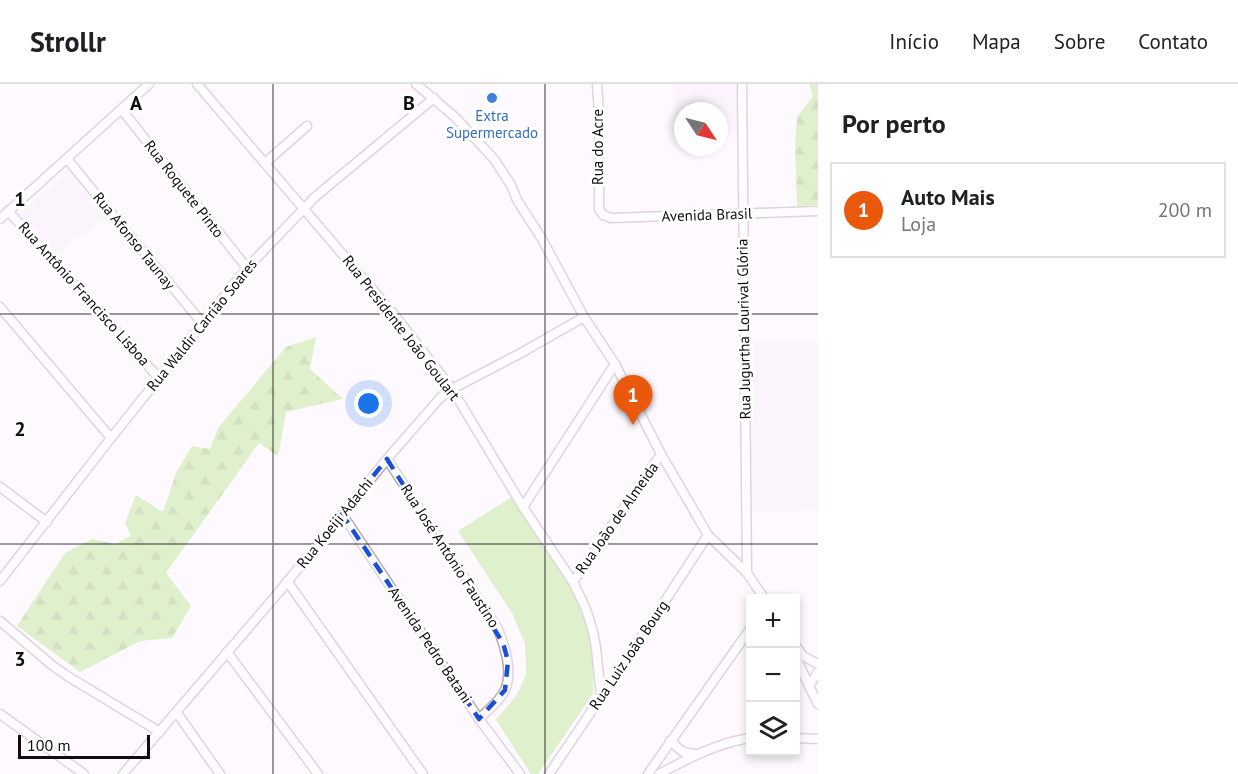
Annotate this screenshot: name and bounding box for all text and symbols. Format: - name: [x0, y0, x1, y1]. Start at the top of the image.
- text: Strollr: [30, 23, 106, 60]
- text: Início: [889, 28, 939, 55]
- text: Mapa: [972, 28, 1021, 55]
- text: Sobre: [1054, 28, 1105, 55]
- text: Contato: [1138, 28, 1208, 55]
- text: A: [130, 90, 143, 116]
- text: B: [403, 90, 415, 116]
- marker: Extra Supermercado: [485, 91, 499, 105]
- north arrow: [674, 102, 728, 156]
- place label: Extra Supermercado: [446, 106, 538, 142]
- text: Por perto: [842, 107, 946, 140]
- street label: Rua do Acre: [588, 109, 607, 185]
- street label: Rua Roquete Pinto: [140, 136, 228, 241]
- text: Auto Mais: [901, 183, 995, 211]
- text: 1: [14, 186, 26, 212]
- street label: Rua Afonso Taunay: [89, 188, 180, 293]
- text: 1: [858, 197, 869, 223]
- text: 200 m: [1158, 197, 1212, 223]
- street label: Avenida Brasil: [661, 203, 753, 226]
- text: Loja: [901, 211, 936, 237]
- street label: Rua Antônio Francisco Lisboa: [14, 218, 154, 370]
- street label: Rua Jugurtha Lourival Glória: [732, 239, 755, 419]
- street label: Rua Presidente João Goulart: [339, 251, 464, 404]
- street label: Rua Waldir Carrião Soares: [142, 255, 261, 395]
- pin: 1: [614, 376, 652, 425]
- your location: [354, 389, 383, 418]
- text: 2: [14, 416, 26, 442]
- street label: Rua João de Almeida: [571, 458, 662, 577]
- street label: Rua Koeiji Adachi: [292, 473, 377, 572]
- street label: Rua José Antônio Faustino: [397, 480, 504, 631]
- street label: Avenida Pedro Batani: [384, 583, 476, 707]
- map controls: [746, 594, 800, 756]
- button: +: [746, 594, 800, 648]
- street label: Rua Luiz João Bourg: [585, 596, 672, 713]
- text: 3: [14, 646, 26, 672]
- button: −: [746, 648, 800, 702]
- button: layers: [746, 702, 800, 756]
- scale bar: [18, 732, 150, 760]
- text: 100 m: [27, 735, 70, 755]

